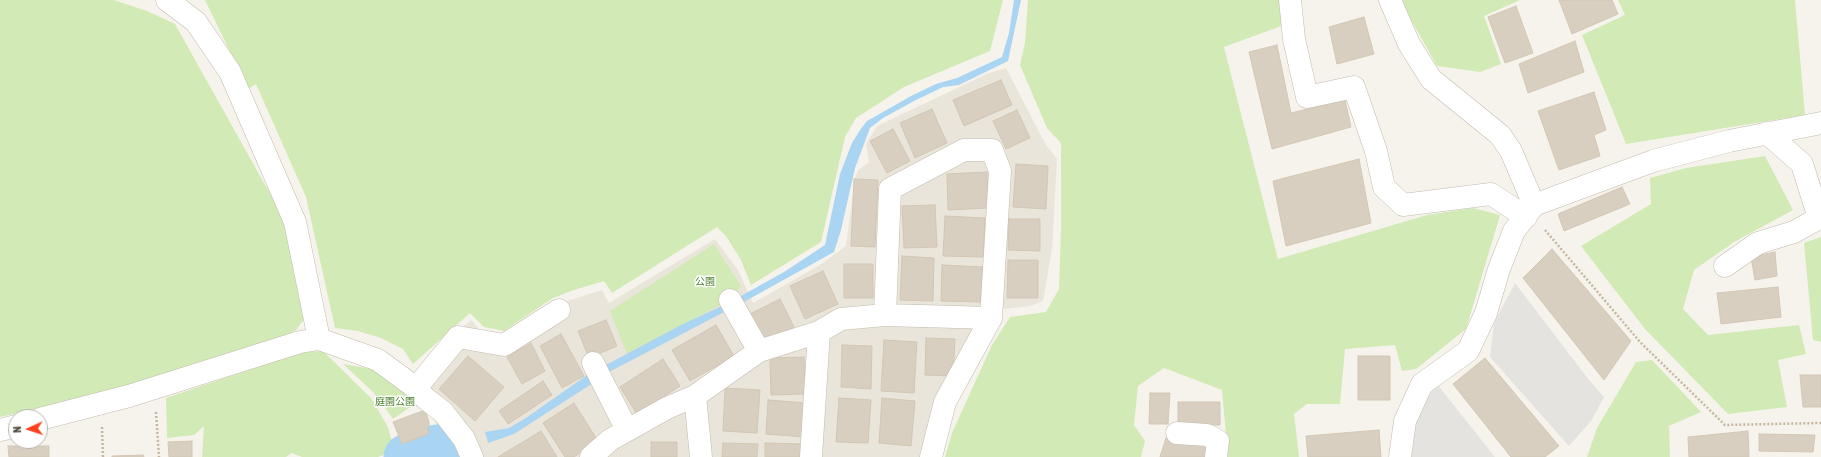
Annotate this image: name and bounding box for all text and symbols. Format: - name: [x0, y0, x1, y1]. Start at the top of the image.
- park label: 公園: [695, 276, 715, 288]
- park label: 庭園公園: [375, 396, 415, 408]
- north arrow: [8, 409, 48, 449]
- text: N: [11, 426, 23, 433]

